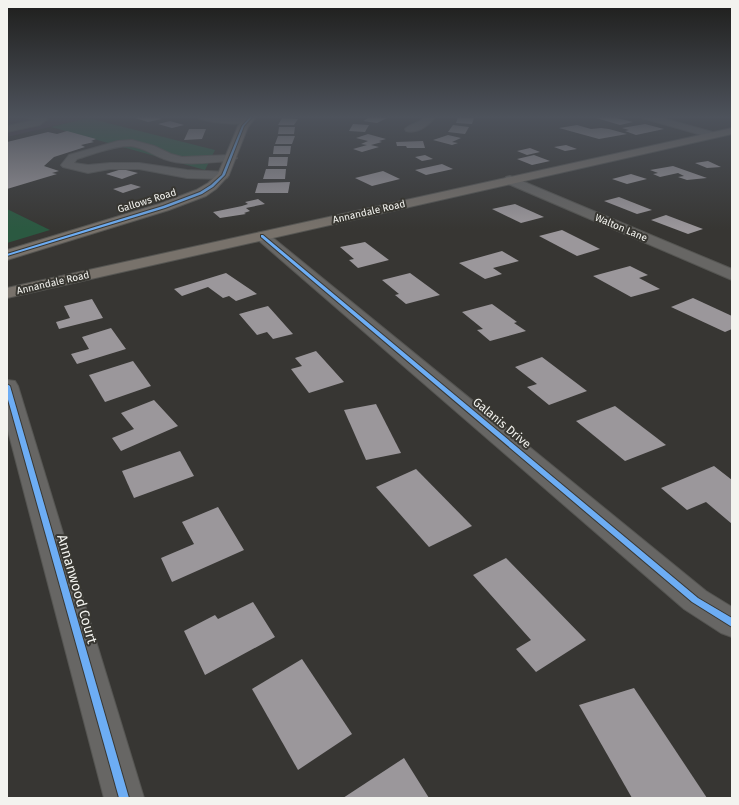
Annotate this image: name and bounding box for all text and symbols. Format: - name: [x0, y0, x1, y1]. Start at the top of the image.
- street label: Gallows Road: [116, 186, 178, 216]
- street label: Annandale Road: [332, 198, 406, 226]
- street label: Walton Lane: [593, 212, 649, 244]
- street label: Annandale Road: [16, 269, 90, 297]
- street label: Galanis Drive: [470, 395, 534, 451]
- street label: Annanwood Court: [53, 532, 101, 647]

